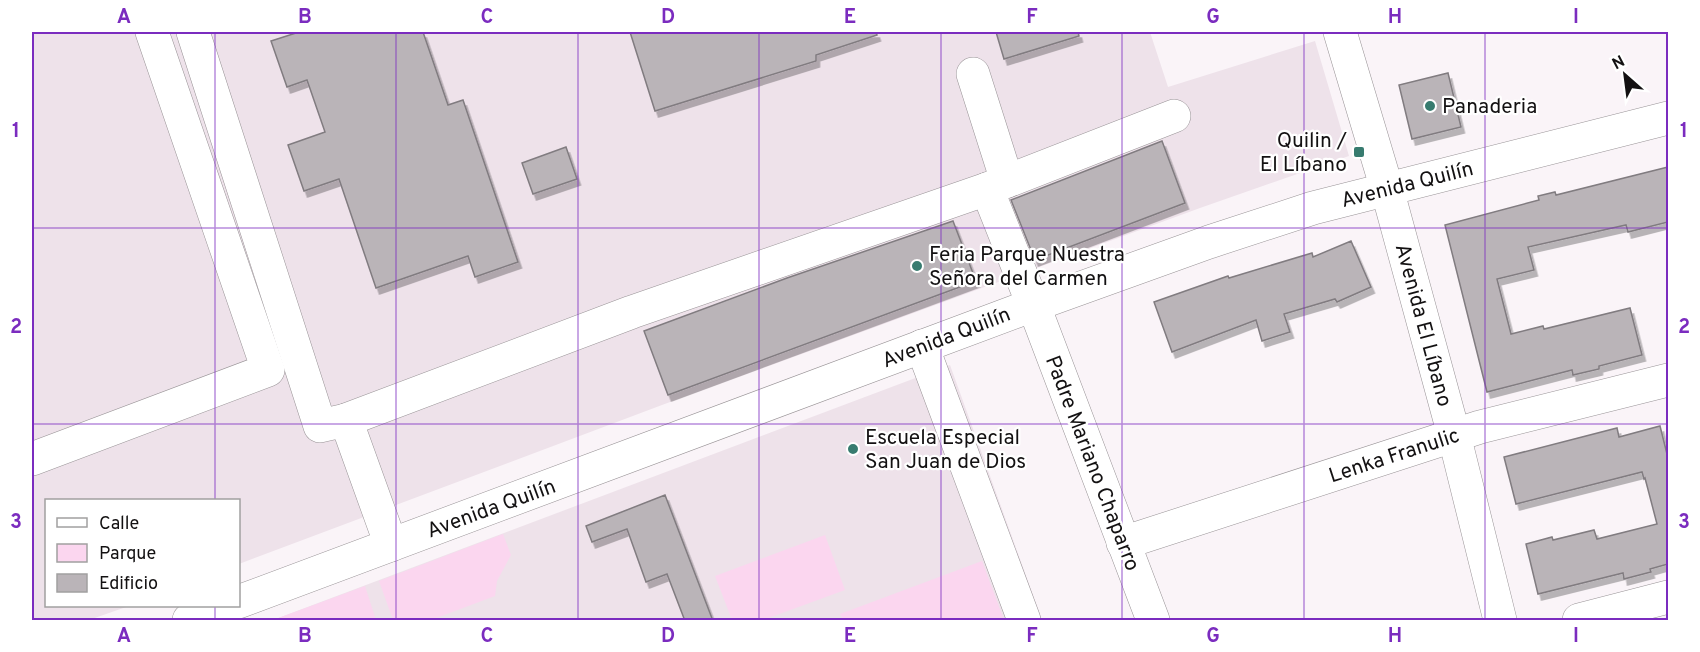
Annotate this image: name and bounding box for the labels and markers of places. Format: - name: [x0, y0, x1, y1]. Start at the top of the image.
- place label: Panaderia: [1442, 94, 1537, 121]
- marker: Panaderia: [1423, 99, 1437, 113]
- place label: Quilin / El Líbano: [1260, 128, 1347, 179]
- marker: Quilin / El Líbano: [1352, 145, 1366, 159]
- place label: Feria Parque Nuestra Señora del Carmen: [929, 242, 1125, 293]
- marker: Feria Parque Nuestra Señora del Carmen: [910, 259, 924, 273]
- place label: Escuela Especial San Juan de Dios: [865, 425, 1026, 476]
- marker: Escuela Especial San Juan de Dios: [846, 442, 860, 456]

